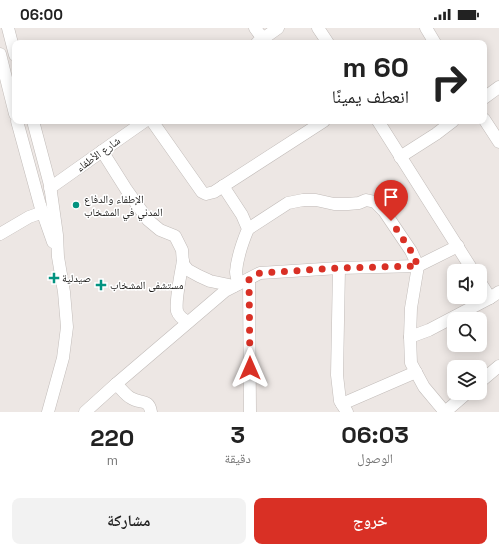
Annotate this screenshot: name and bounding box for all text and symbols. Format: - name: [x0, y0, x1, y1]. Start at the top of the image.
- text: 06:00: [20, 5, 63, 24]
- text: 60 m: [343, 49, 409, 85]
- icon: right: [423, 56, 475, 108]
- text: انعطف يمينًا: [332, 85, 409, 108]
- street label: شارع الأطفاء: [73, 133, 123, 175]
- pin: [374, 180, 408, 221]
- icon: arrive: [380, 186, 402, 208]
- place label: الإطفاء والدفاع المدني في المشخاب: [84, 192, 163, 221]
- marker: الإطفاء والدفاع المدني في المشخاب: [71, 200, 81, 210]
- map controls: [447, 264, 487, 400]
- button: sound: [447, 264, 487, 304]
- place label: صيدلية: [62, 271, 91, 285]
- marker: صيدلية: [49, 273, 59, 283]
- place label: مستشفى المشخاب: [110, 278, 184, 292]
- marker: مستشفى المشخاب: [95, 279, 107, 291]
- button: search: [447, 312, 487, 352]
- position arrow: [229, 347, 271, 389]
- button: layers: [447, 360, 487, 400]
- text: 3: [230, 419, 245, 450]
- text: 06:03: [341, 419, 409, 450]
- text: 220: [90, 422, 134, 453]
- text: دقيقة: [225, 450, 251, 467]
- text: الوصول: [357, 450, 393, 467]
- text: m: [107, 452, 118, 469]
- button: مشاركة: [12, 498, 246, 544]
- button: خروج: [254, 498, 487, 544]

